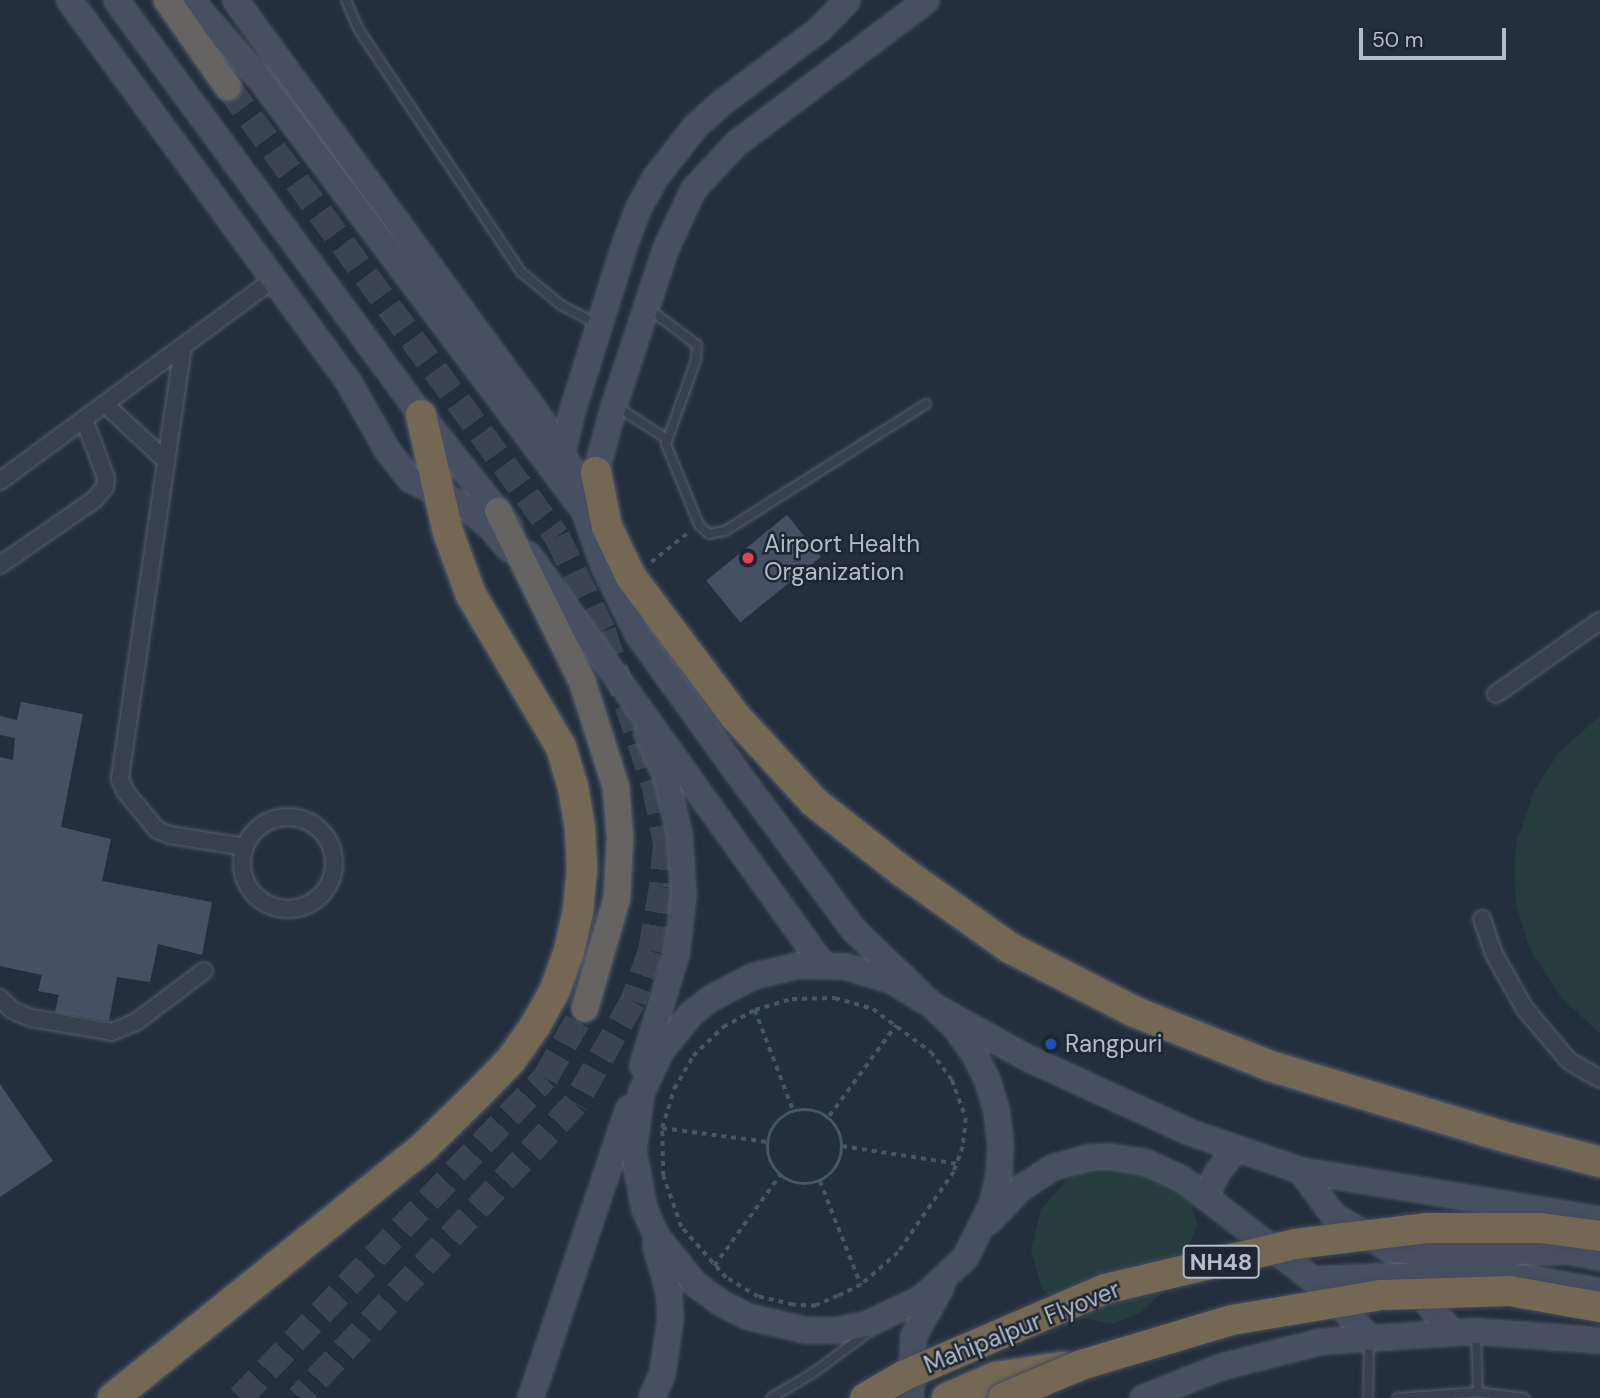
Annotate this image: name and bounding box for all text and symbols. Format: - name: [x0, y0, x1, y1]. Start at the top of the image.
- scale bar: [1362, 14, 1509, 58]
- text: 50 m: [1372, 26, 1423, 54]
- place label: Airport Health Organization: [764, 530, 920, 586]
- marker: Airport Health Organization: [738, 548, 758, 568]
- place label: Rangpuri: [1065, 1030, 1163, 1058]
- marker: Rangpuri: [1043, 1036, 1059, 1052]
- road number: NH48: [1182, 1242, 1260, 1282]
- street label: Mahipalpur Flyover: [920, 1275, 1124, 1379]

